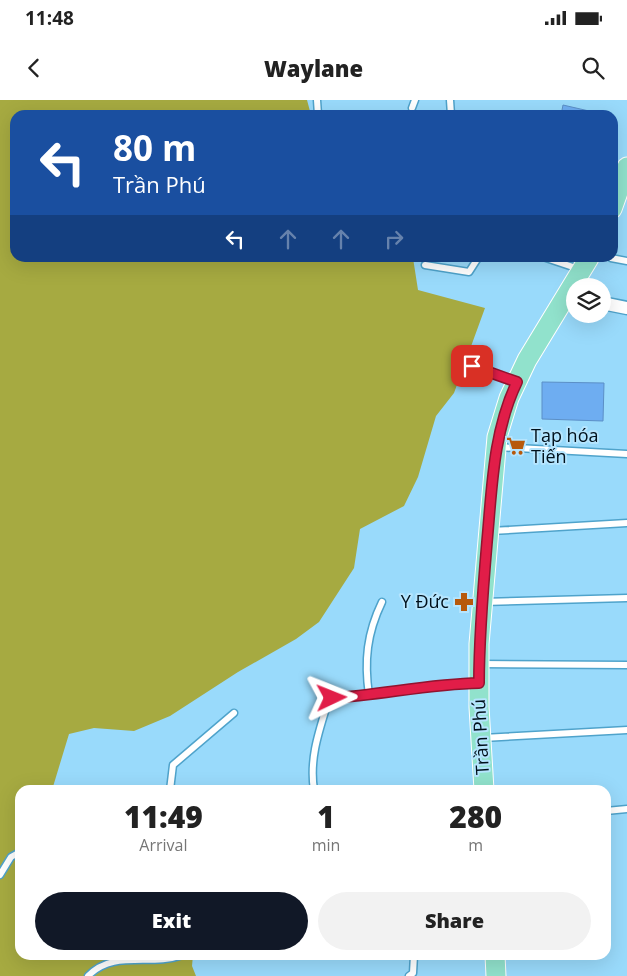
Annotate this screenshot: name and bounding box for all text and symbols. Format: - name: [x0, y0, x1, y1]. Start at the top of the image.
- text: 11:48: [25, 5, 74, 31]
- text: Waylane: [264, 53, 363, 83]
- icon: back: [20, 54, 48, 82]
- icon: search: [579, 54, 607, 82]
- text: 80 m: [113, 124, 196, 171]
- icon: left: [30, 130, 95, 195]
- text: Trần Phú: [113, 169, 206, 199]
- icon: left: [221, 225, 249, 253]
- icon: ahead: [274, 225, 302, 253]
- icon: ahead: [327, 225, 355, 253]
- icon: right: [380, 225, 408, 253]
- map controls: [566, 278, 611, 323]
- button: layers: [566, 278, 611, 323]
- pin: [451, 345, 493, 387]
- icon: arrive: [458, 352, 486, 380]
- place label: Tạp hóa Tiến: [531, 423, 598, 468]
- supermarket icon: Tạp hóa Tiến: [505, 435, 527, 457]
- place label: Y Đức: [401, 589, 449, 613]
- pharmacy icon: Y Đức: [453, 591, 475, 613]
- position arrow: [305, 671, 357, 723]
- street label: Trần Phú: [466, 699, 494, 776]
- text: 11:49: [124, 796, 203, 837]
- text: 1: [317, 796, 335, 837]
- text: 280: [449, 796, 502, 837]
- text: Arrival: [139, 834, 187, 856]
- text: min: [312, 834, 340, 856]
- text: m: [468, 834, 483, 856]
- button: Exit: [35, 892, 308, 950]
- button: Share: [318, 892, 591, 950]

